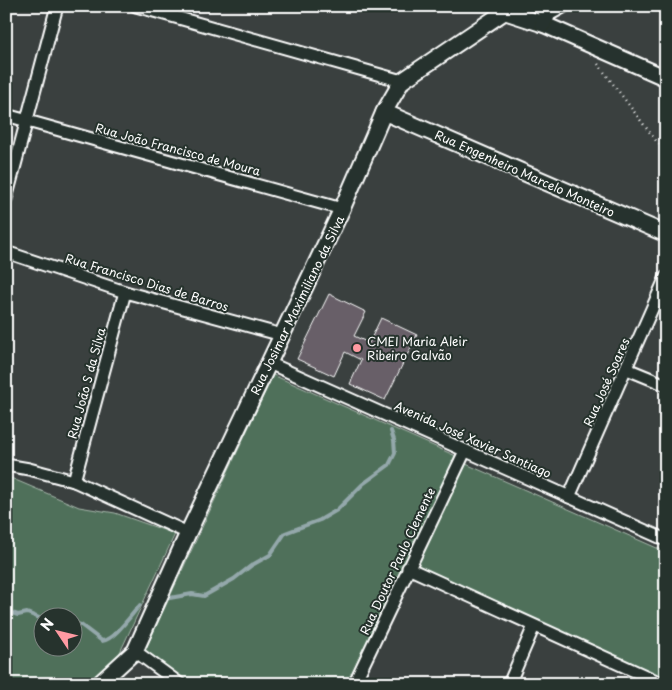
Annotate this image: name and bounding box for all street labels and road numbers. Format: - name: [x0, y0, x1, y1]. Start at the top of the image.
- street label: Rua João Francisco de Moura: [93, 118, 263, 180]
- street label: Rua Engenheiro Marcelo Monteiro: [432, 125, 618, 221]
- street label: Rua Josimar Maximiliano da Silva: [246, 212, 349, 398]
- street label: Rua Francisco Dias de Barros: [63, 249, 231, 316]
- street label: Rua João S da Silva: [62, 325, 110, 441]
- street label: Rua José Soares: [578, 334, 634, 429]
- street label: Avenida José Xavier Santiago: [392, 396, 555, 482]
- street label: Rua Doutor Paulo Clemente: [355, 485, 439, 637]

